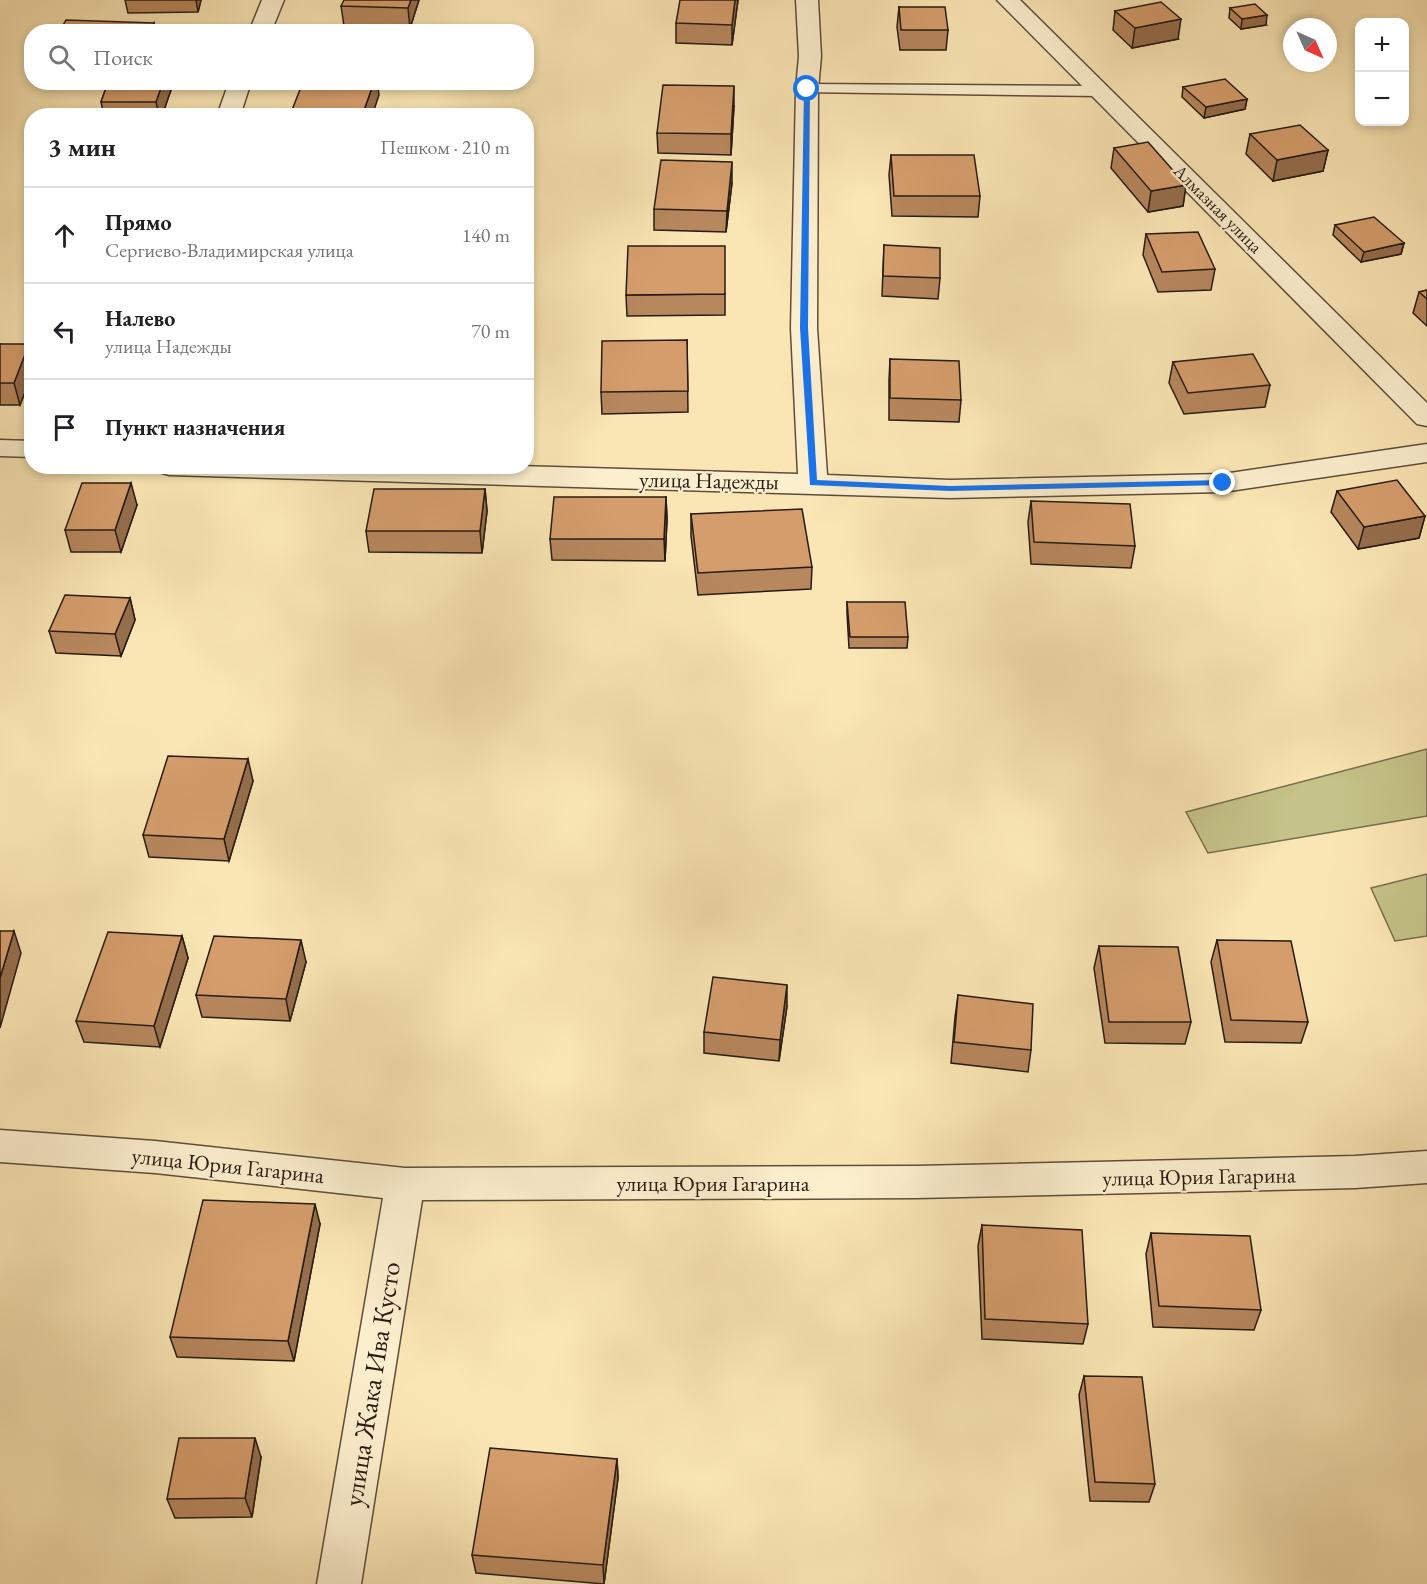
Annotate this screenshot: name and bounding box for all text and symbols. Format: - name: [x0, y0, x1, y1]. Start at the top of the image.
- north arrow: [1283, 18, 1337, 72]
- map controls: [1355, 18, 1409, 126]
- button: +: [1355, 18, 1409, 72]
- search box: [24, 24, 534, 90]
- icon: search: [45, 41, 78, 74]
- text: Поиск: [93, 43, 153, 72]
- button: −: [1355, 72, 1409, 126]
- route start: [793, 75, 819, 101]
- text: 3 мин: [48, 130, 116, 164]
- text: Пешком · 210 m: [380, 134, 510, 160]
- street label: Алмазная улица: [1168, 159, 1268, 259]
- text: Прямо: [105, 208, 172, 237]
- icon: ahead: [48, 219, 81, 252]
- text: 140 m: [462, 222, 510, 248]
- text: Сергиево-Владимирская улица: [105, 237, 354, 263]
- text: Налево: [105, 304, 175, 333]
- icon: left: [48, 315, 81, 348]
- text: 70 m: [471, 318, 510, 344]
- text: улица Надежды: [105, 333, 232, 359]
- icon: arrive: [48, 411, 81, 444]
- text: Пункт назначения: [105, 413, 285, 442]
- street label: улица Надежды: [639, 465, 779, 496]
- route end: [1209, 469, 1235, 495]
- street label: улица Юрия Гагарина: [130, 1141, 326, 1190]
- street label: улица Юрия Гагарина: [1102, 1160, 1296, 1193]
- street label: улица Юрия Гагарина: [616, 1169, 810, 1198]
- street label: улица Жака Ива Кусто: [335, 1259, 408, 1509]

